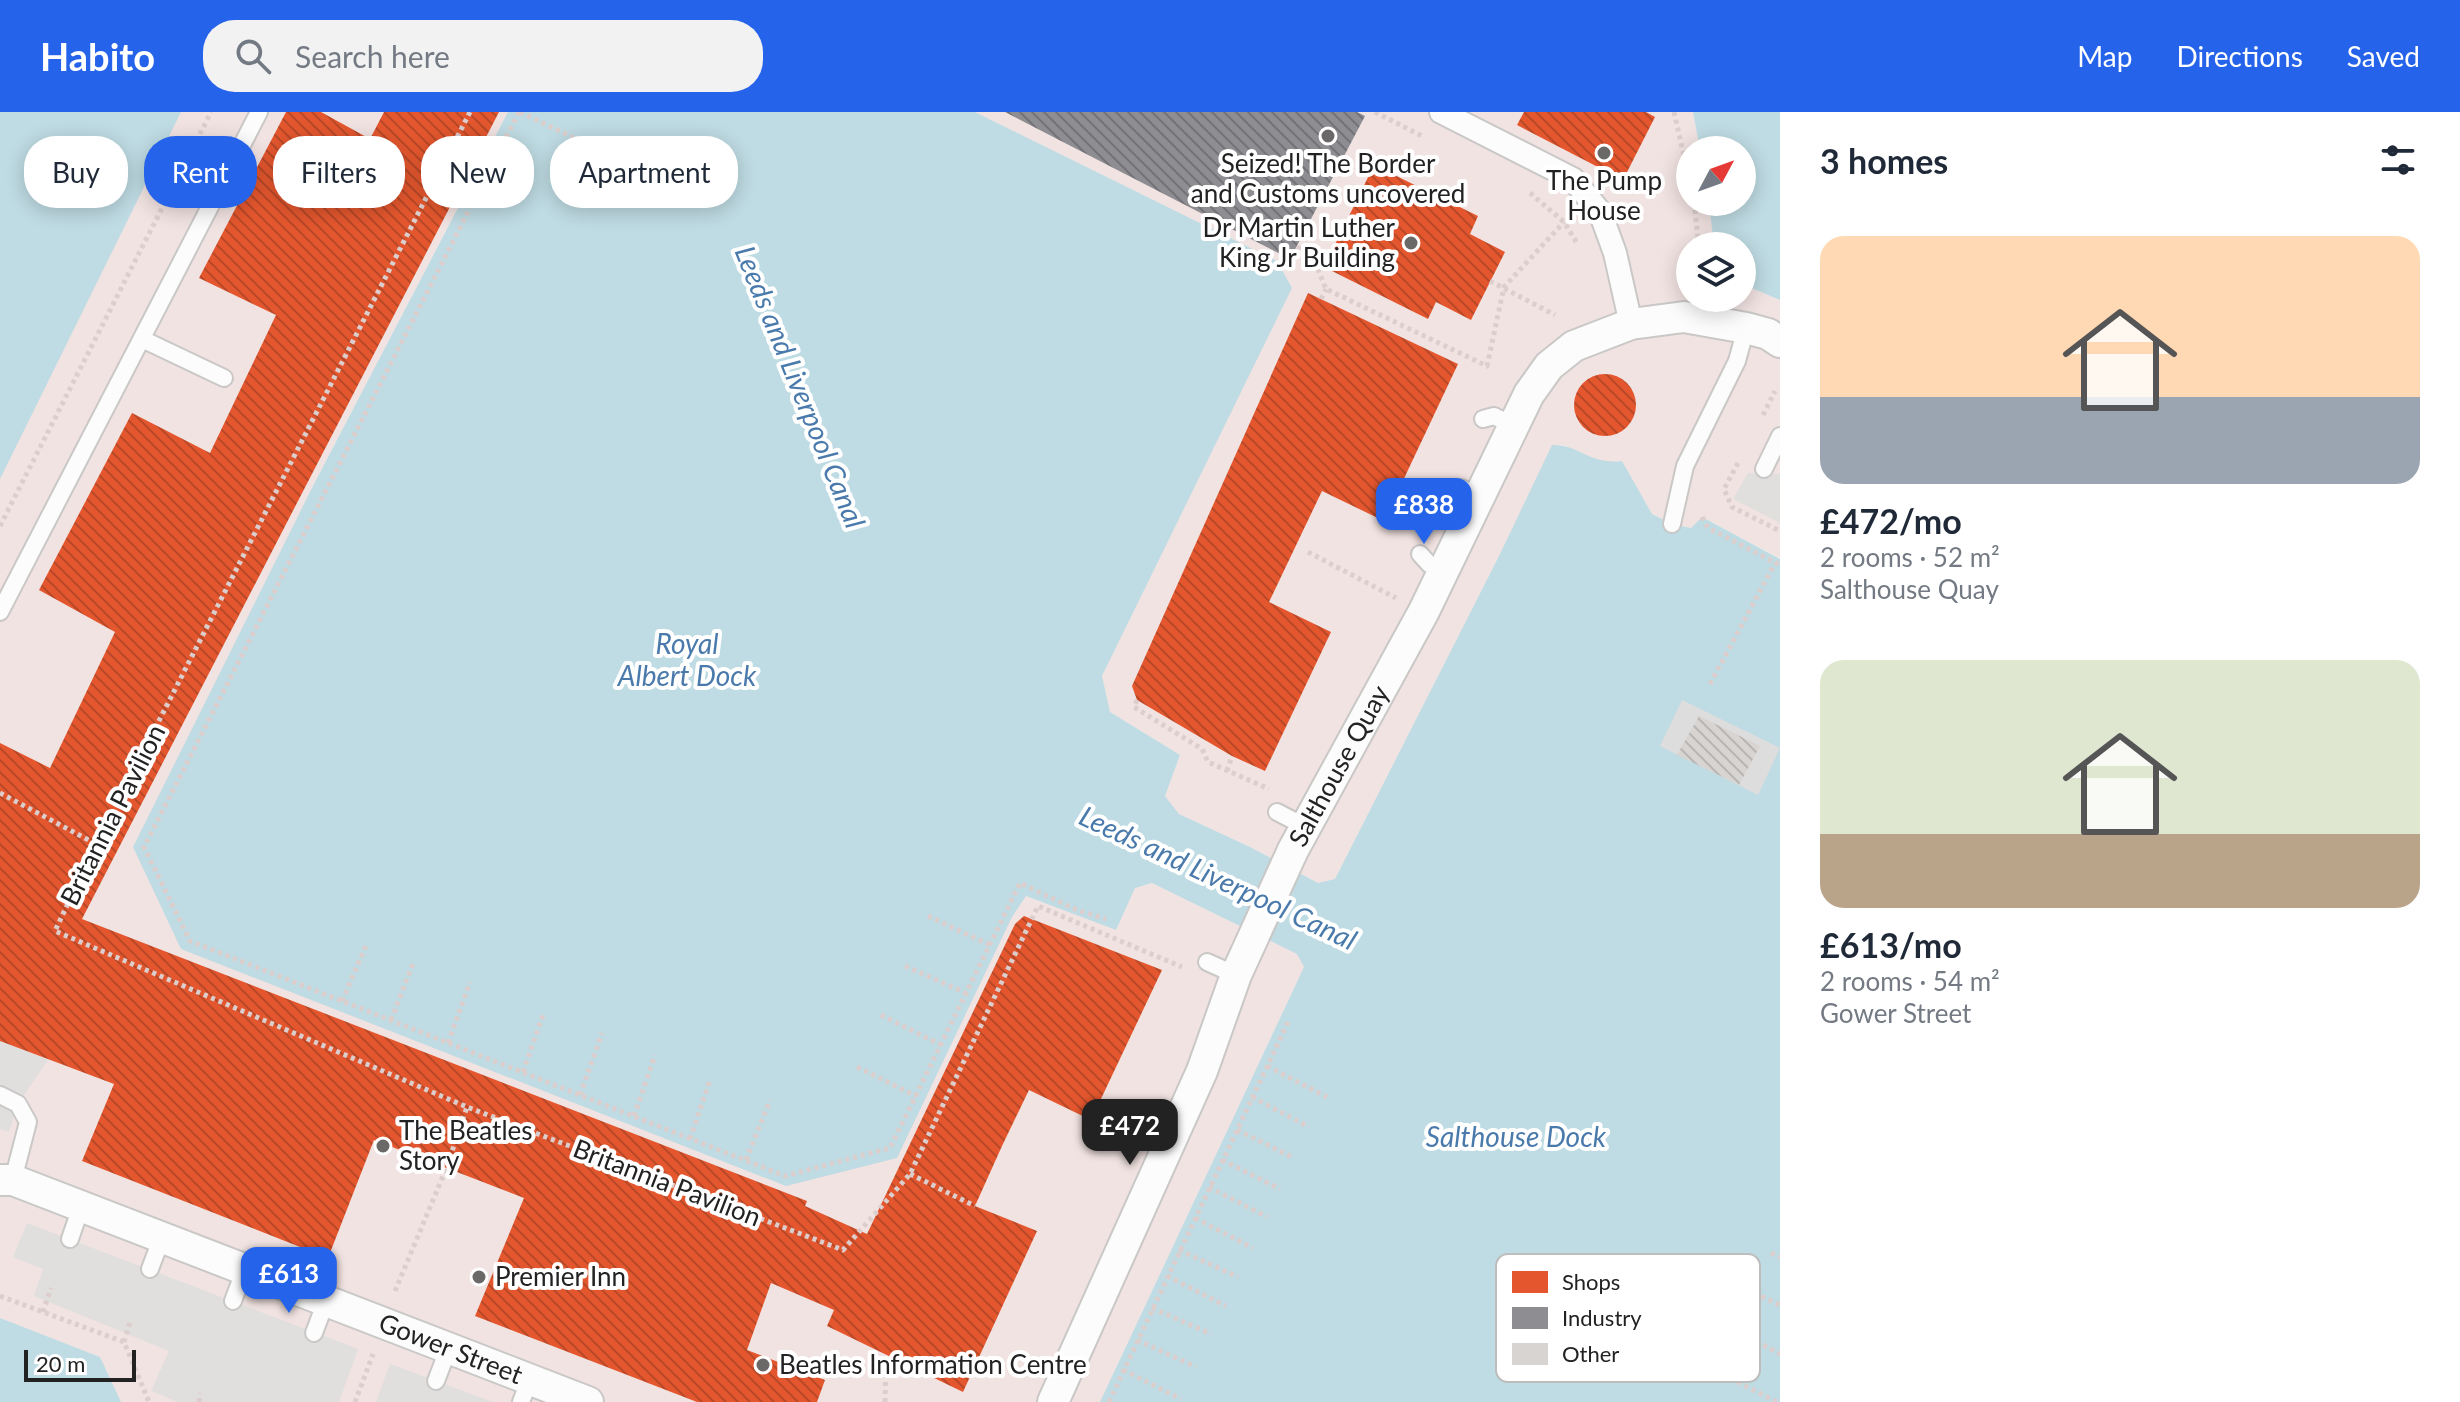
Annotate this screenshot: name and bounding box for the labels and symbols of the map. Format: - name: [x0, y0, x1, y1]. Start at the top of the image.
- marker: Seized! The Border and Customs uncovered: [1319, 127, 1337, 145]
- north arrow: [1676, 136, 1756, 216]
- marker: The Pump House: [1595, 144, 1613, 162]
- place label: Seized! The Border and Customs uncovered: [1191, 147, 1465, 209]
- place label: The Pump House: [1546, 164, 1662, 226]
- place label: Dr Martin Luther King Jr Building: [1202, 211, 1396, 273]
- marker: Dr Martin Luther King Jr Building: [1402, 234, 1420, 252]
- water label: Leeds and Liverpool Canal: [729, 240, 873, 533]
- pin: £838: [1377, 478, 1471, 546]
- water label: Royal Albert Dock: [617, 626, 757, 692]
- street label: Salthouse Quay: [1281, 679, 1395, 852]
- street label: Britannia Pavilion: [53, 719, 171, 910]
- water label: Leeds and Liverpool Canal: [1075, 798, 1362, 956]
- pin: £472: [1083, 1099, 1177, 1167]
- place label: The Beatles Story: [399, 1114, 533, 1176]
- water label: Salthouse Dock: [1426, 1119, 1607, 1153]
- street label: Britannia Pavilion: [569, 1132, 766, 1233]
- marker: The Beatles Story: [374, 1137, 392, 1155]
- pin: £613: [242, 1247, 336, 1315]
- legend: [1496, 1254, 1760, 1382]
- place label: Premier Inn: [495, 1260, 626, 1292]
- marker: Premier Inn: [470, 1268, 488, 1286]
- text: Shops: [1562, 1268, 1620, 1295]
- text: Industry: [1562, 1304, 1642, 1331]
- street label: Gower Street: [374, 1306, 528, 1390]
- text: Other: [1562, 1340, 1619, 1367]
- scale bar: [24, 1346, 136, 1382]
- place label: Beatles Information Centre: [779, 1348, 1087, 1380]
- marker: Beatles Information Centre: [754, 1356, 772, 1374]

